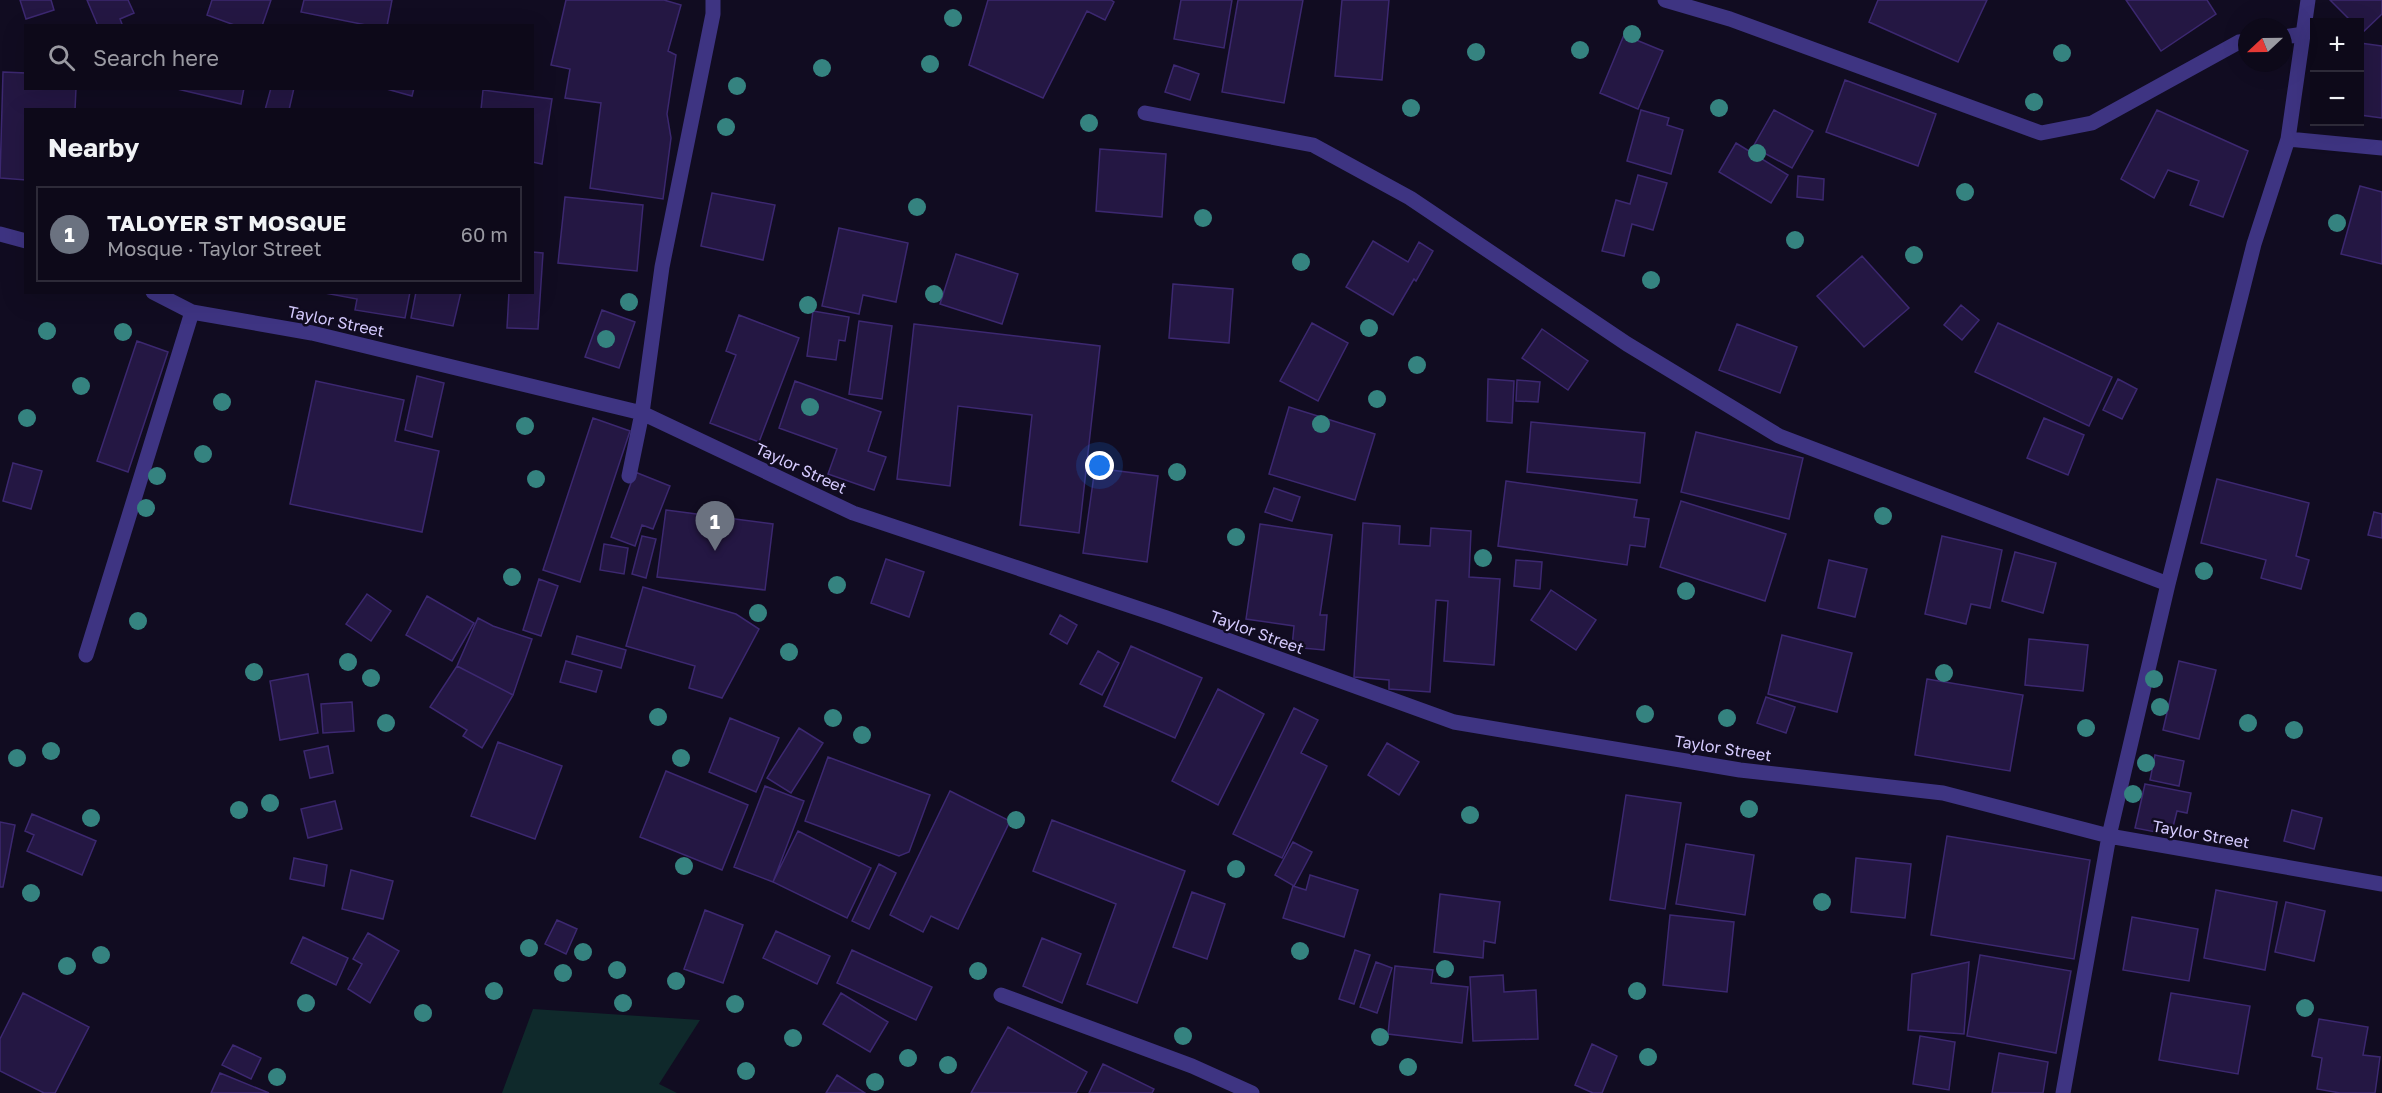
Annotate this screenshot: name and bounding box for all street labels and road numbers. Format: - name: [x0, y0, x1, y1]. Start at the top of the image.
- street label: Taylor Street: [286, 301, 386, 341]
- street label: Taylor Street: [752, 438, 850, 498]
- street label: Taylor Street: [1207, 606, 1307, 658]
- street label: Taylor Street: [1673, 730, 1773, 766]
- street label: Taylor Street: [2151, 816, 2251, 852]

